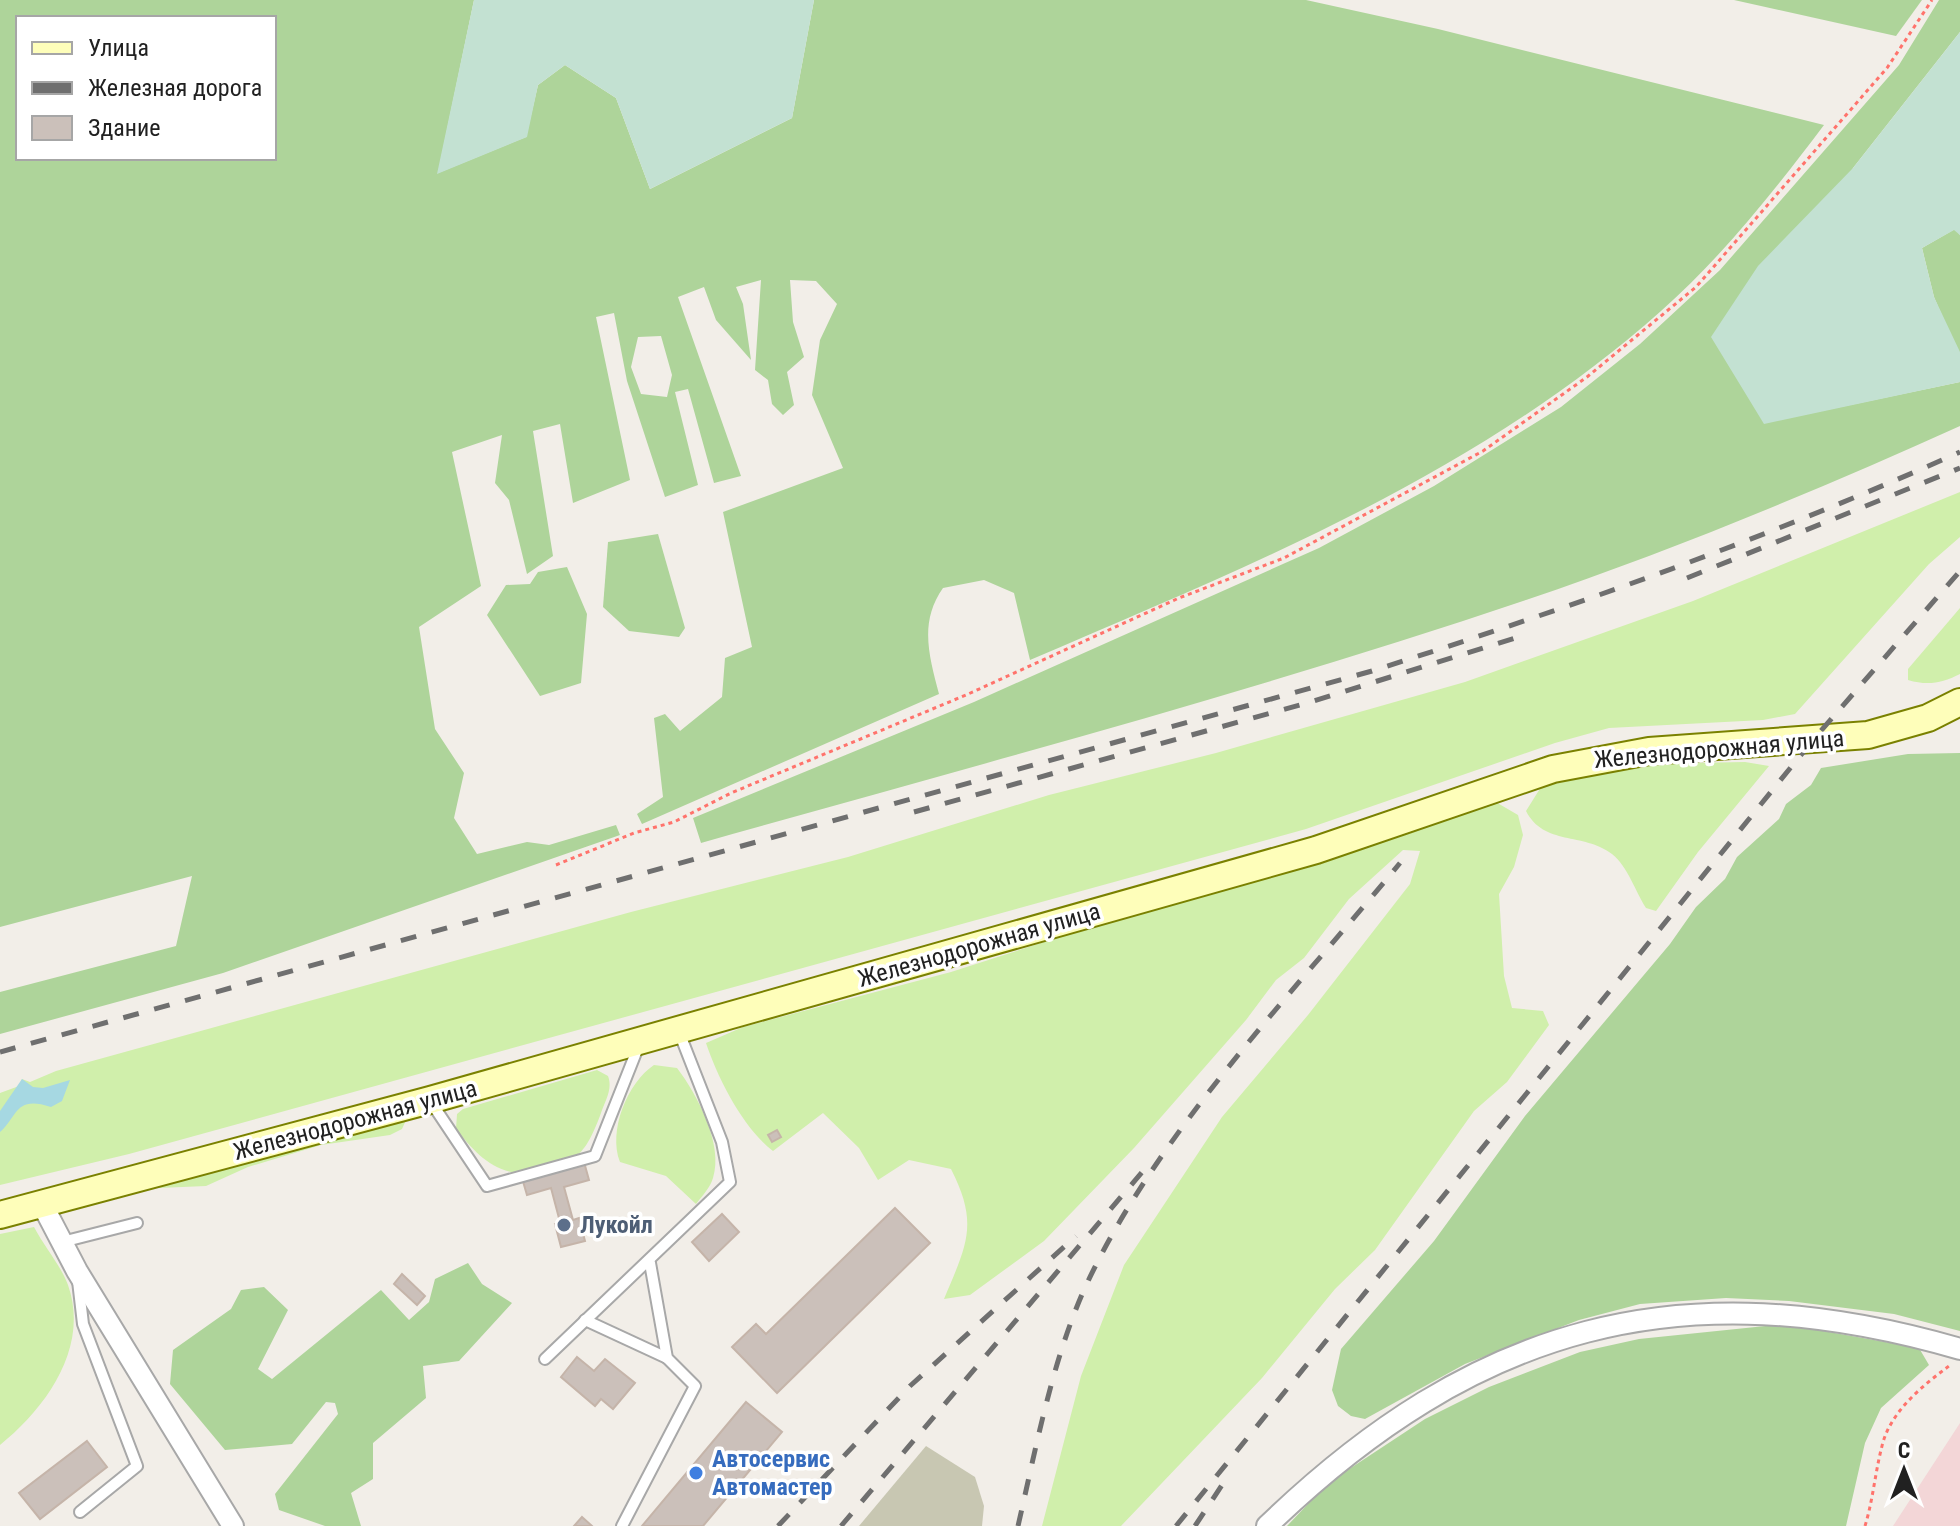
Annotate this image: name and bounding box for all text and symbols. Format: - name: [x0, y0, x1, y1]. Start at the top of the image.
- legend: [16, 16, 276, 160]
- text: Улица: [88, 34, 149, 62]
- text: Железная дорога: [88, 74, 262, 102]
- text: Здание: [88, 114, 160, 142]
- street label: Железнодорожная улица: [1593, 724, 1845, 774]
- street label: Железнодорожная улица: [855, 897, 1103, 993]
- street label: Железнодорожная улица: [230, 1074, 480, 1166]
- place label: Лукойл: [580, 1211, 653, 1239]
- marker: Лукойл: [555, 1216, 573, 1234]
- north arrow: [1864, 1430, 1944, 1510]
- text: С: [1898, 1438, 1910, 1463]
- place label: Автосервис Автомастер: [712, 1445, 833, 1501]
- marker: Автосервис Автомастер: [687, 1464, 705, 1482]

